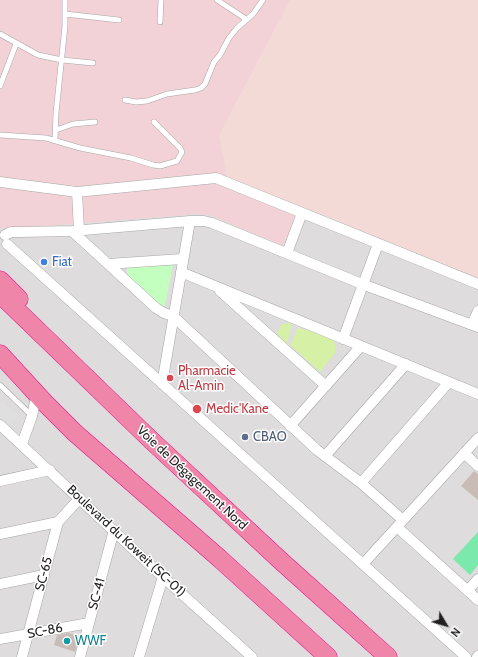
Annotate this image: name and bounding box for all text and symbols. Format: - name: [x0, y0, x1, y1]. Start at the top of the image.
- place label: Fiat: [52, 254, 72, 270]
- marker: Fiat: [39, 257, 49, 267]
- place label: Pharmacie Al-Amin: [178, 363, 236, 394]
- marker: Pharmacie Al-Amin: [165, 373, 175, 383]
- place label: Medic'Kane: [206, 401, 269, 417]
- marker: Medic'Kane: [191, 403, 203, 415]
- street label: Voie de Dégagement Nord: [134, 423, 250, 533]
- place label: CBAO: [253, 429, 287, 445]
- marker: CBAO: [240, 432, 250, 442]
- street label: Boulevard du Koweit (SC-01): [63, 482, 189, 600]
- street label: SC-65: [32, 555, 56, 593]
- street label: SC-41: [85, 576, 109, 612]
- north arrow: [426, 605, 466, 645]
- street label: SC-86: [26, 620, 64, 642]
- text: N: [448, 625, 463, 640]
- place label: WWF: [75, 633, 106, 649]
- marker: WWF: [62, 636, 72, 646]

